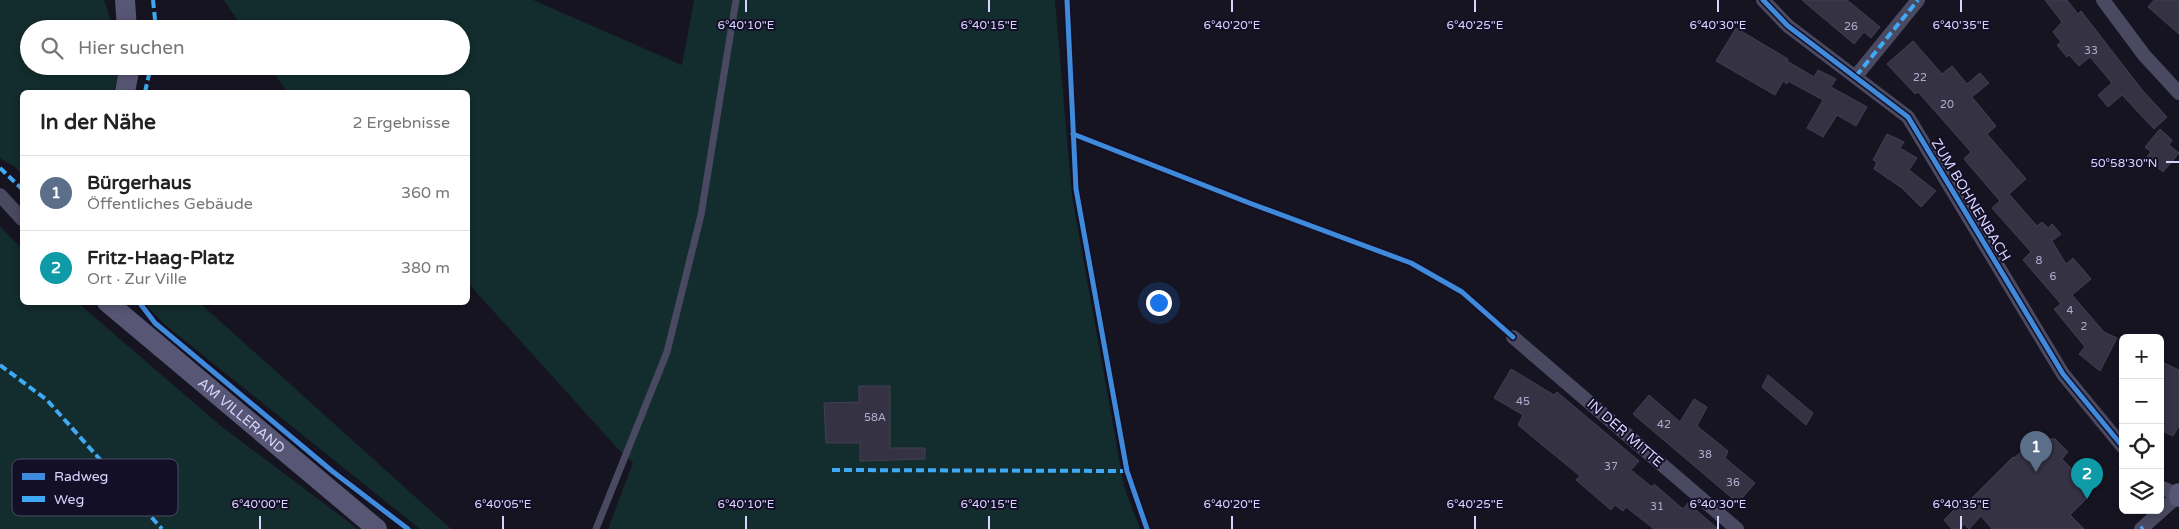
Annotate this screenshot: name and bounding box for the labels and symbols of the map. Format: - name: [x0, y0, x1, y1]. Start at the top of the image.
- text: 6°40'10"E: [718, 18, 775, 32]
- text: 6°40'15"E: [961, 18, 1018, 32]
- text: 6°40'20"E: [1204, 18, 1261, 32]
- text: 6°40'25"E: [1447, 18, 1504, 32]
- text: 6°40'30"E: [1690, 18, 1747, 32]
- text: 6°40'35"E: [1933, 18, 1990, 32]
- house number: 26: [1844, 20, 1858, 33]
- house number: 33: [2084, 44, 2098, 57]
- house number: 22: [1913, 71, 1927, 84]
- house number: 20: [1940, 98, 1954, 111]
- street label: ZUM BOHNENBACH: [1928, 136, 2014, 264]
- text: 50°58'30"N: [2091, 156, 2158, 170]
- house number: 8: [2036, 254, 2043, 267]
- house number: 6: [2050, 270, 2057, 283]
- your location: [1146, 290, 1172, 316]
- house number: 4: [2067, 304, 2074, 317]
- house number: 2: [2081, 320, 2088, 333]
- street label: AM VILLERAND: [195, 374, 289, 457]
- house number: 45: [1516, 395, 1530, 408]
- street label: IN DER MITTE: [1583, 395, 1667, 471]
- house number: 58A: [864, 411, 886, 424]
- house number: 42: [1657, 418, 1671, 431]
- pin: 1: [2020, 431, 2052, 472]
- house number: 38: [1698, 448, 1712, 461]
- pin: 2: [2071, 458, 2103, 499]
- legend: [12, 459, 178, 516]
- house number: 37: [1604, 460, 1618, 473]
- text: Radweg: [54, 468, 108, 485]
- house number: 36: [1726, 476, 1740, 489]
- text: Weg: [54, 491, 84, 508]
- text: 6°40'00"E: [232, 497, 289, 511]
- text: 6°40'05"E: [475, 497, 532, 511]
- text: 6°40'10"E: [718, 497, 775, 511]
- text: 6°40'15"E: [961, 497, 1018, 511]
- text: 6°40'20"E: [1204, 497, 1261, 511]
- text: 6°40'25"E: [1447, 497, 1504, 511]
- text: 6°40'30"E: [1690, 497, 1747, 511]
- text: 6°40'35"E: [1933, 497, 1990, 511]
- house number: 31: [1650, 500, 1664, 513]

